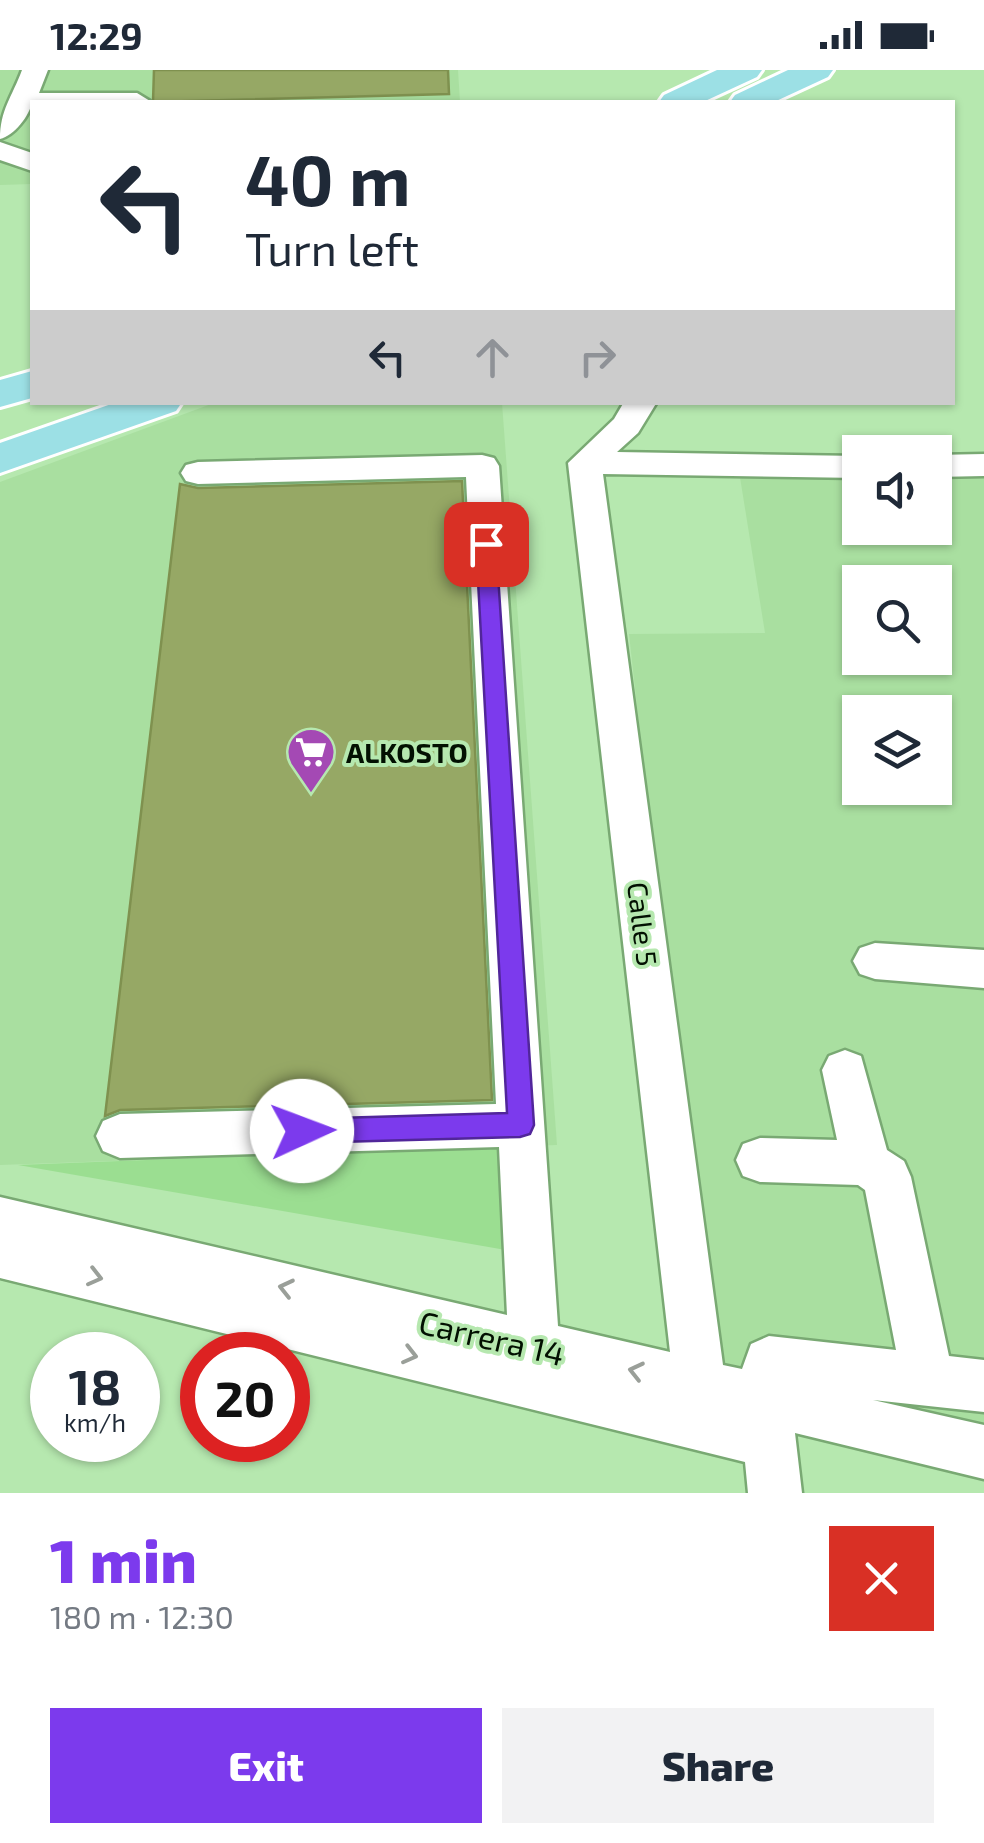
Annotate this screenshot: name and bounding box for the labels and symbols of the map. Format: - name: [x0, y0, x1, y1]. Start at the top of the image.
- pin: [444, 502, 529, 587]
- supermarket icon: ALKOSTO: [285, 726, 337, 794]
- place label: ALKOSTO: [346, 735, 468, 769]
- street label: Calle 5: [621, 880, 665, 968]
- position arrow: [250, 1079, 354, 1183]
- one-way arrow: [86, 1265, 103, 1286]
- one-way arrow: [278, 1279, 295, 1300]
- street label: Carrera 14: [416, 1302, 568, 1372]
- speed limit sign: 20: [180, 1332, 310, 1462]
- one-way arrow: [401, 1343, 418, 1364]
- one-way arrow: [628, 1362, 645, 1383]

